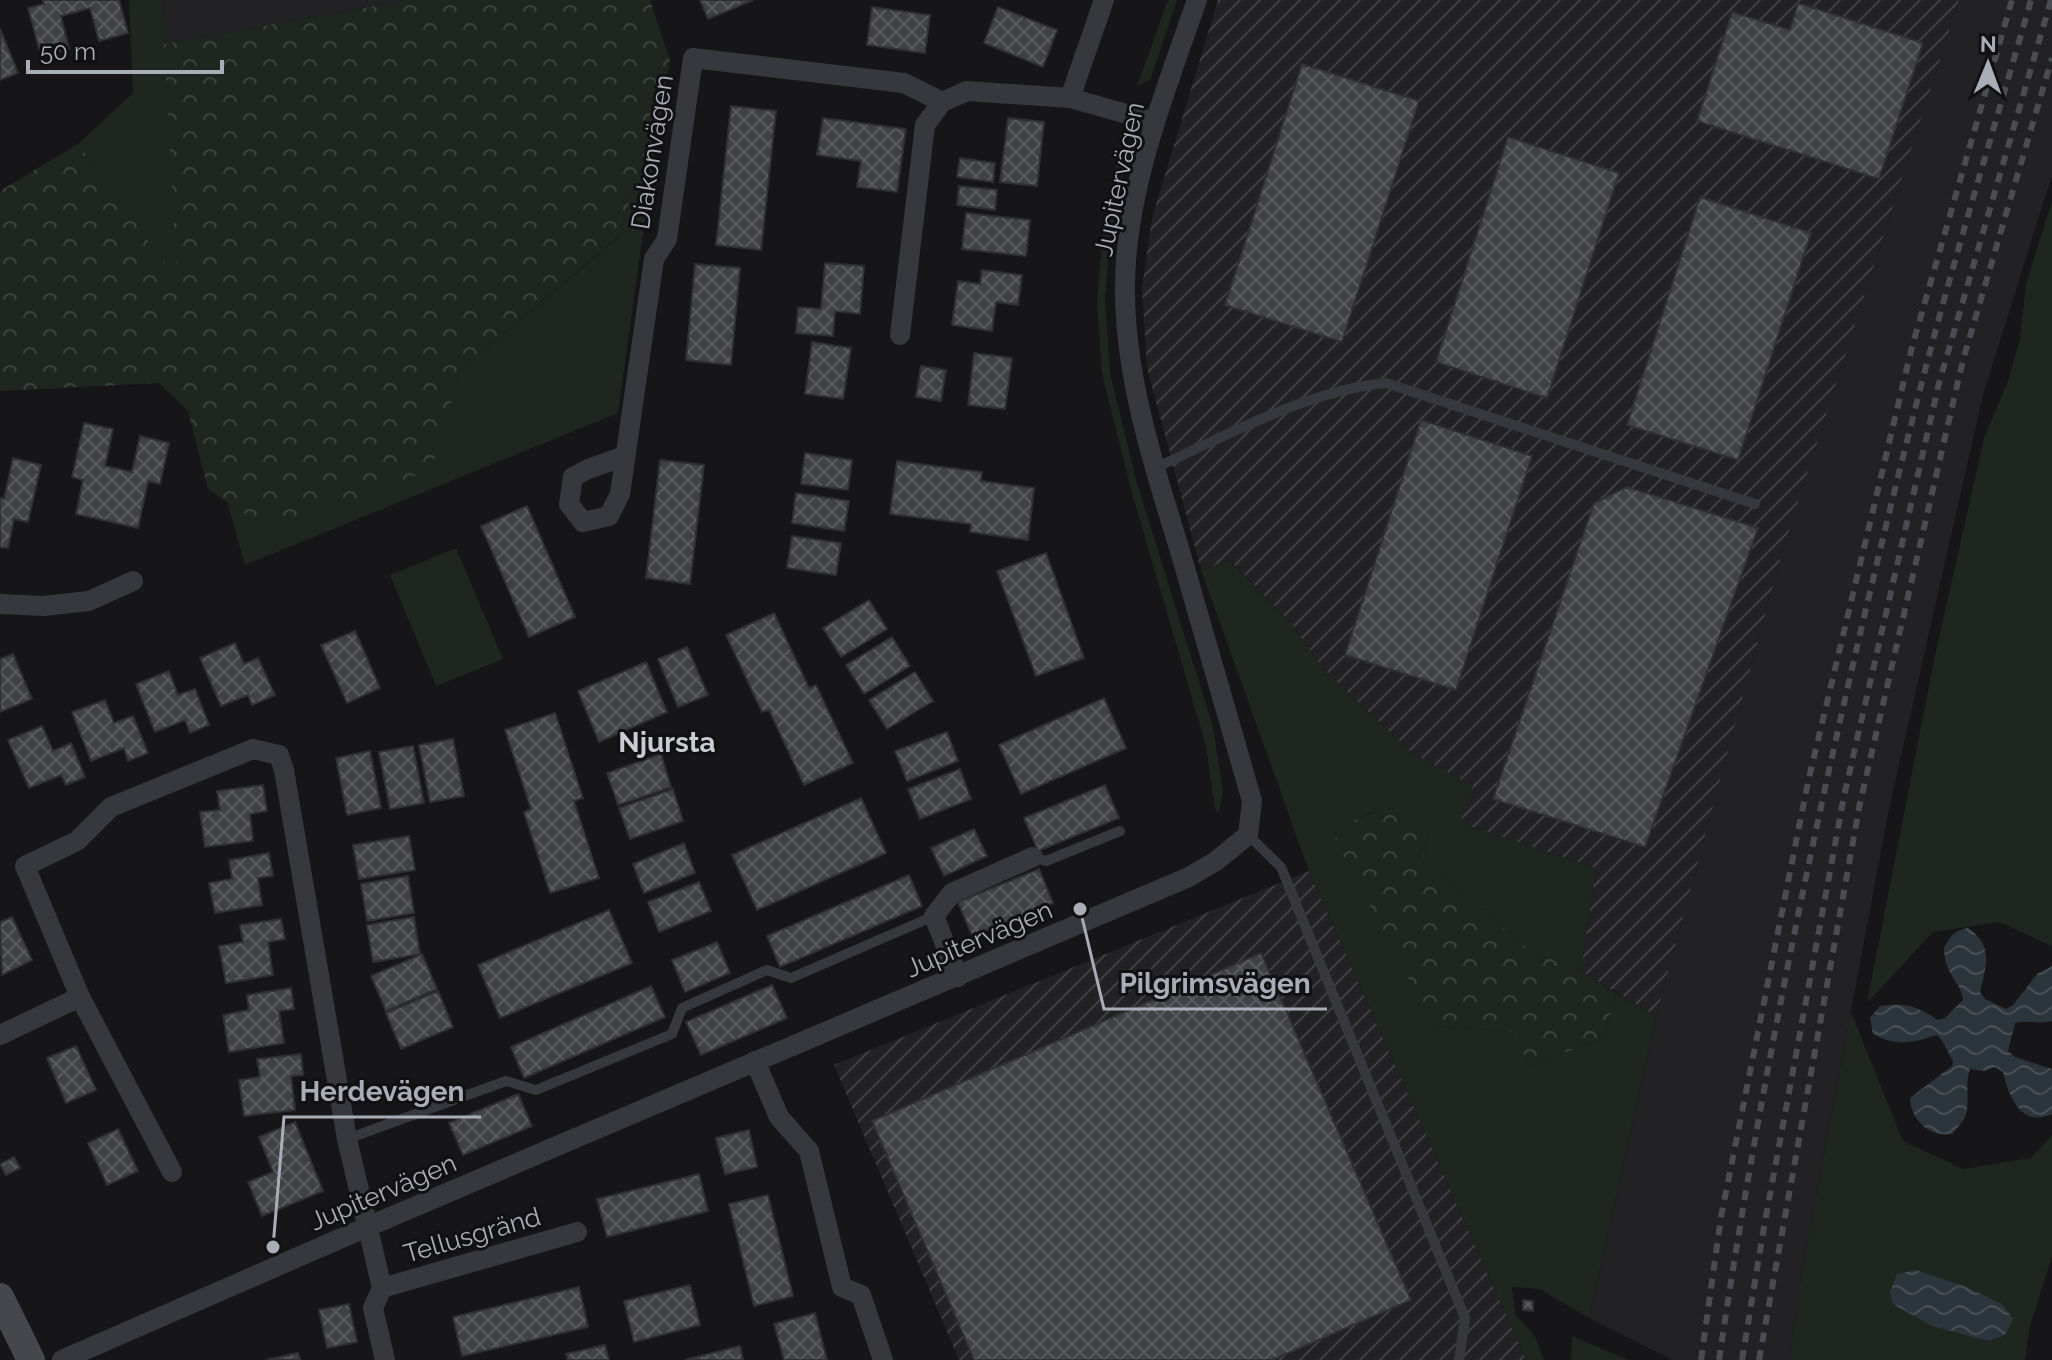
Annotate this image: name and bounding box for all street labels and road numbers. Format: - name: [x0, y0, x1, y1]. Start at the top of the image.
- street label: Diakonvägen: [625, 73, 679, 231]
- street label: Jupitervägen: [1088, 99, 1150, 259]
- street label: Jupitervägen: [901, 895, 1057, 983]
- street label: Jupitervägen: [305, 1148, 461, 1236]
- street label: Tellusgränd: [400, 1201, 544, 1269]

